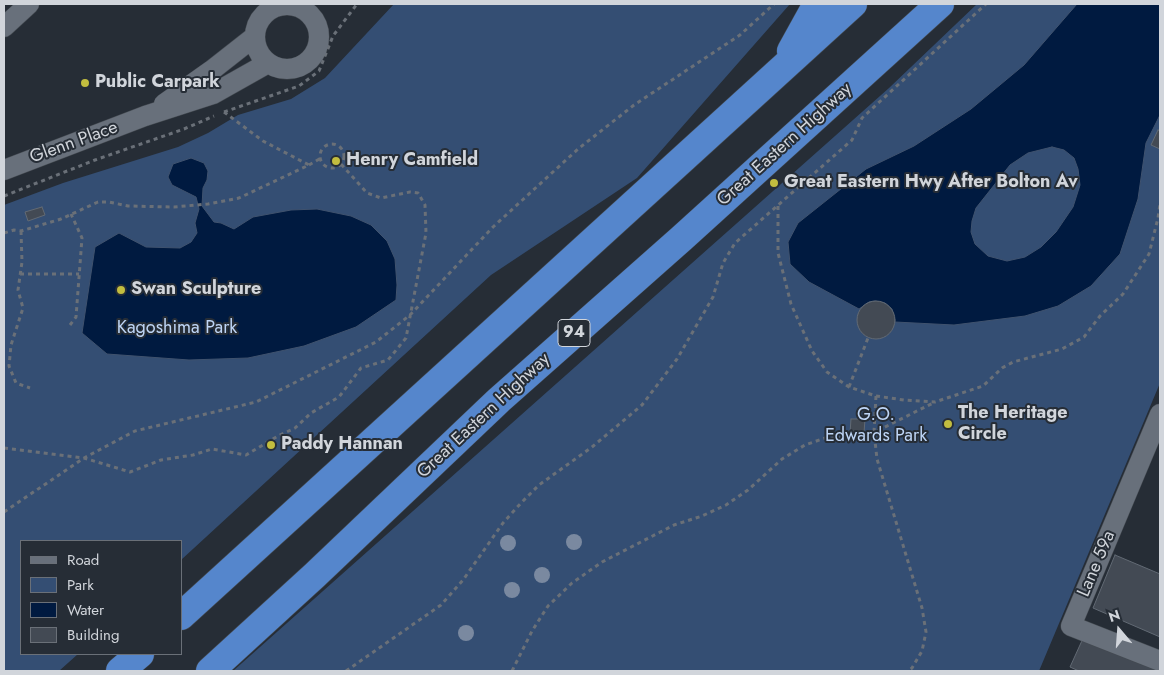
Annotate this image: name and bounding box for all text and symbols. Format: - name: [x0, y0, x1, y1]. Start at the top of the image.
- place label: Public Carpark: [95, 72, 220, 94]
- marker: Public Carpark: [79, 77, 91, 89]
- street label: Great Eastern Highway: [713, 79, 857, 211]
- street label: Glenn Place: [27, 117, 121, 169]
- place label: Henry Camfield: [346, 150, 478, 172]
- marker: Henry Camfield: [330, 155, 342, 167]
- place label: Great Eastern Hwy After Bolton Av: [784, 172, 1078, 194]
- marker: Great Eastern Hwy After Bolton Av: [768, 177, 780, 189]
- place label: Swan Sculpture: [131, 279, 261, 301]
- marker: Swan Sculpture: [115, 284, 127, 296]
- park label: Kagoshima Park: [117, 318, 237, 340]
- road number: 94: [558, 319, 590, 346]
- street label: Great Eastern Highway: [413, 349, 555, 483]
- place label: The Heritage Circle: [958, 403, 1068, 446]
- park label: G.O. Edwards Park: [825, 405, 927, 448]
- marker: The Heritage Circle: [942, 418, 954, 430]
- place label: Paddy Hannan: [281, 434, 403, 456]
- marker: Paddy Hannan: [265, 439, 277, 451]
- street label: Lane 59a: [1073, 528, 1121, 600]
- legend: [20, 540, 182, 655]
- text: Road: [67, 549, 99, 571]
- text: Park: [67, 574, 94, 596]
- text: Water: [67, 599, 104, 621]
- north arrow: [1094, 605, 1144, 655]
- text: N: [1106, 605, 1123, 627]
- text: Building: [67, 624, 119, 646]

